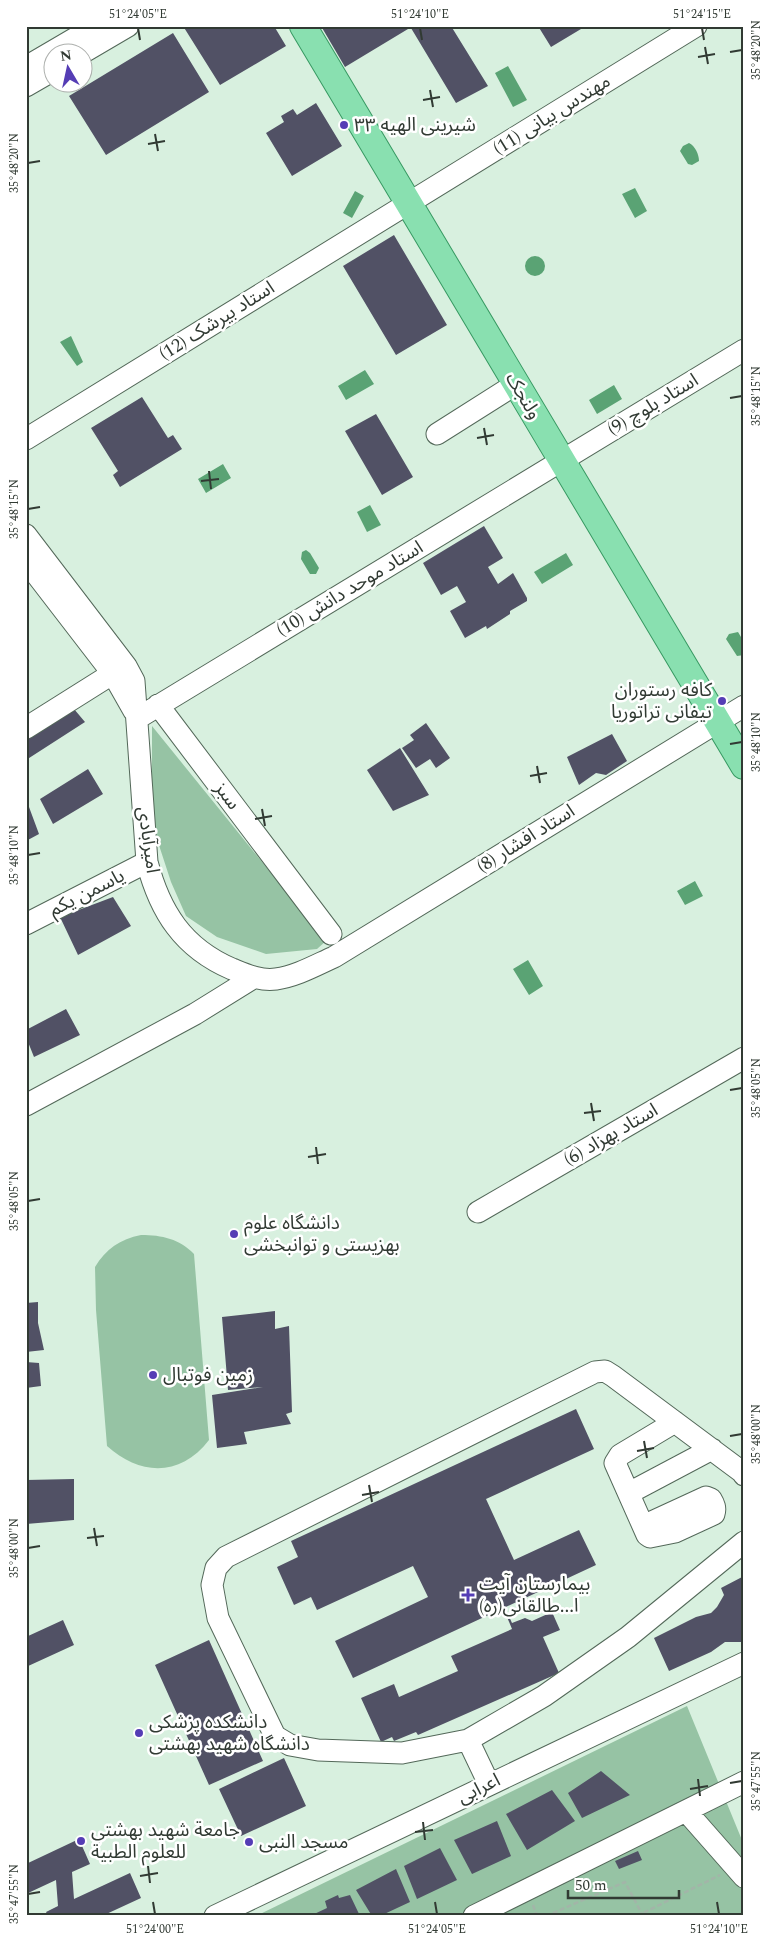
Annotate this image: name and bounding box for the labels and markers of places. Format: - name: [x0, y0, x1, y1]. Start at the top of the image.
- place label: شیرینی الهیه ٣٣: [354, 111, 476, 140]
- marker: شیرینی الهیه ٣٣: [338, 119, 350, 131]
- place label: کافه رستوران تیفانی تراتوریا: [611, 676, 713, 727]
- marker: کافه رستوران تیفانی تراتوریا: [716, 695, 728, 707]
- place label: دانشگاه علوم بهزیستی و توانبخشی: [244, 1209, 400, 1260]
- marker: دانشگاه علوم بهزیستی و توانبخشی: [228, 1228, 240, 1240]
- place label: زمین فوتبال: [163, 1361, 253, 1390]
- marker: زمین فوتبال: [147, 1369, 159, 1381]
- place label: بیمارستان آیت ا...طالقانی(ره): [479, 1570, 590, 1621]
- marker: بیمارستان آیت ا...طالقانی(ره): [461, 1588, 475, 1602]
- place label: دانشکده پزشکی دانشگاه شهید بهشتی: [149, 1708, 310, 1759]
- marker: دانشکده پزشکی دانشگاه شهید بهشتی: [133, 1727, 145, 1739]
- place label: جامعة شهيد بهشتي للعلوم الطبية: [91, 1816, 240, 1867]
- place label: مسجد النبی: [259, 1828, 349, 1857]
- marker: جامعة شهيد بهشتي للعلوم الطبية: [75, 1835, 87, 1847]
- marker: مسجد النبی: [243, 1836, 255, 1848]

